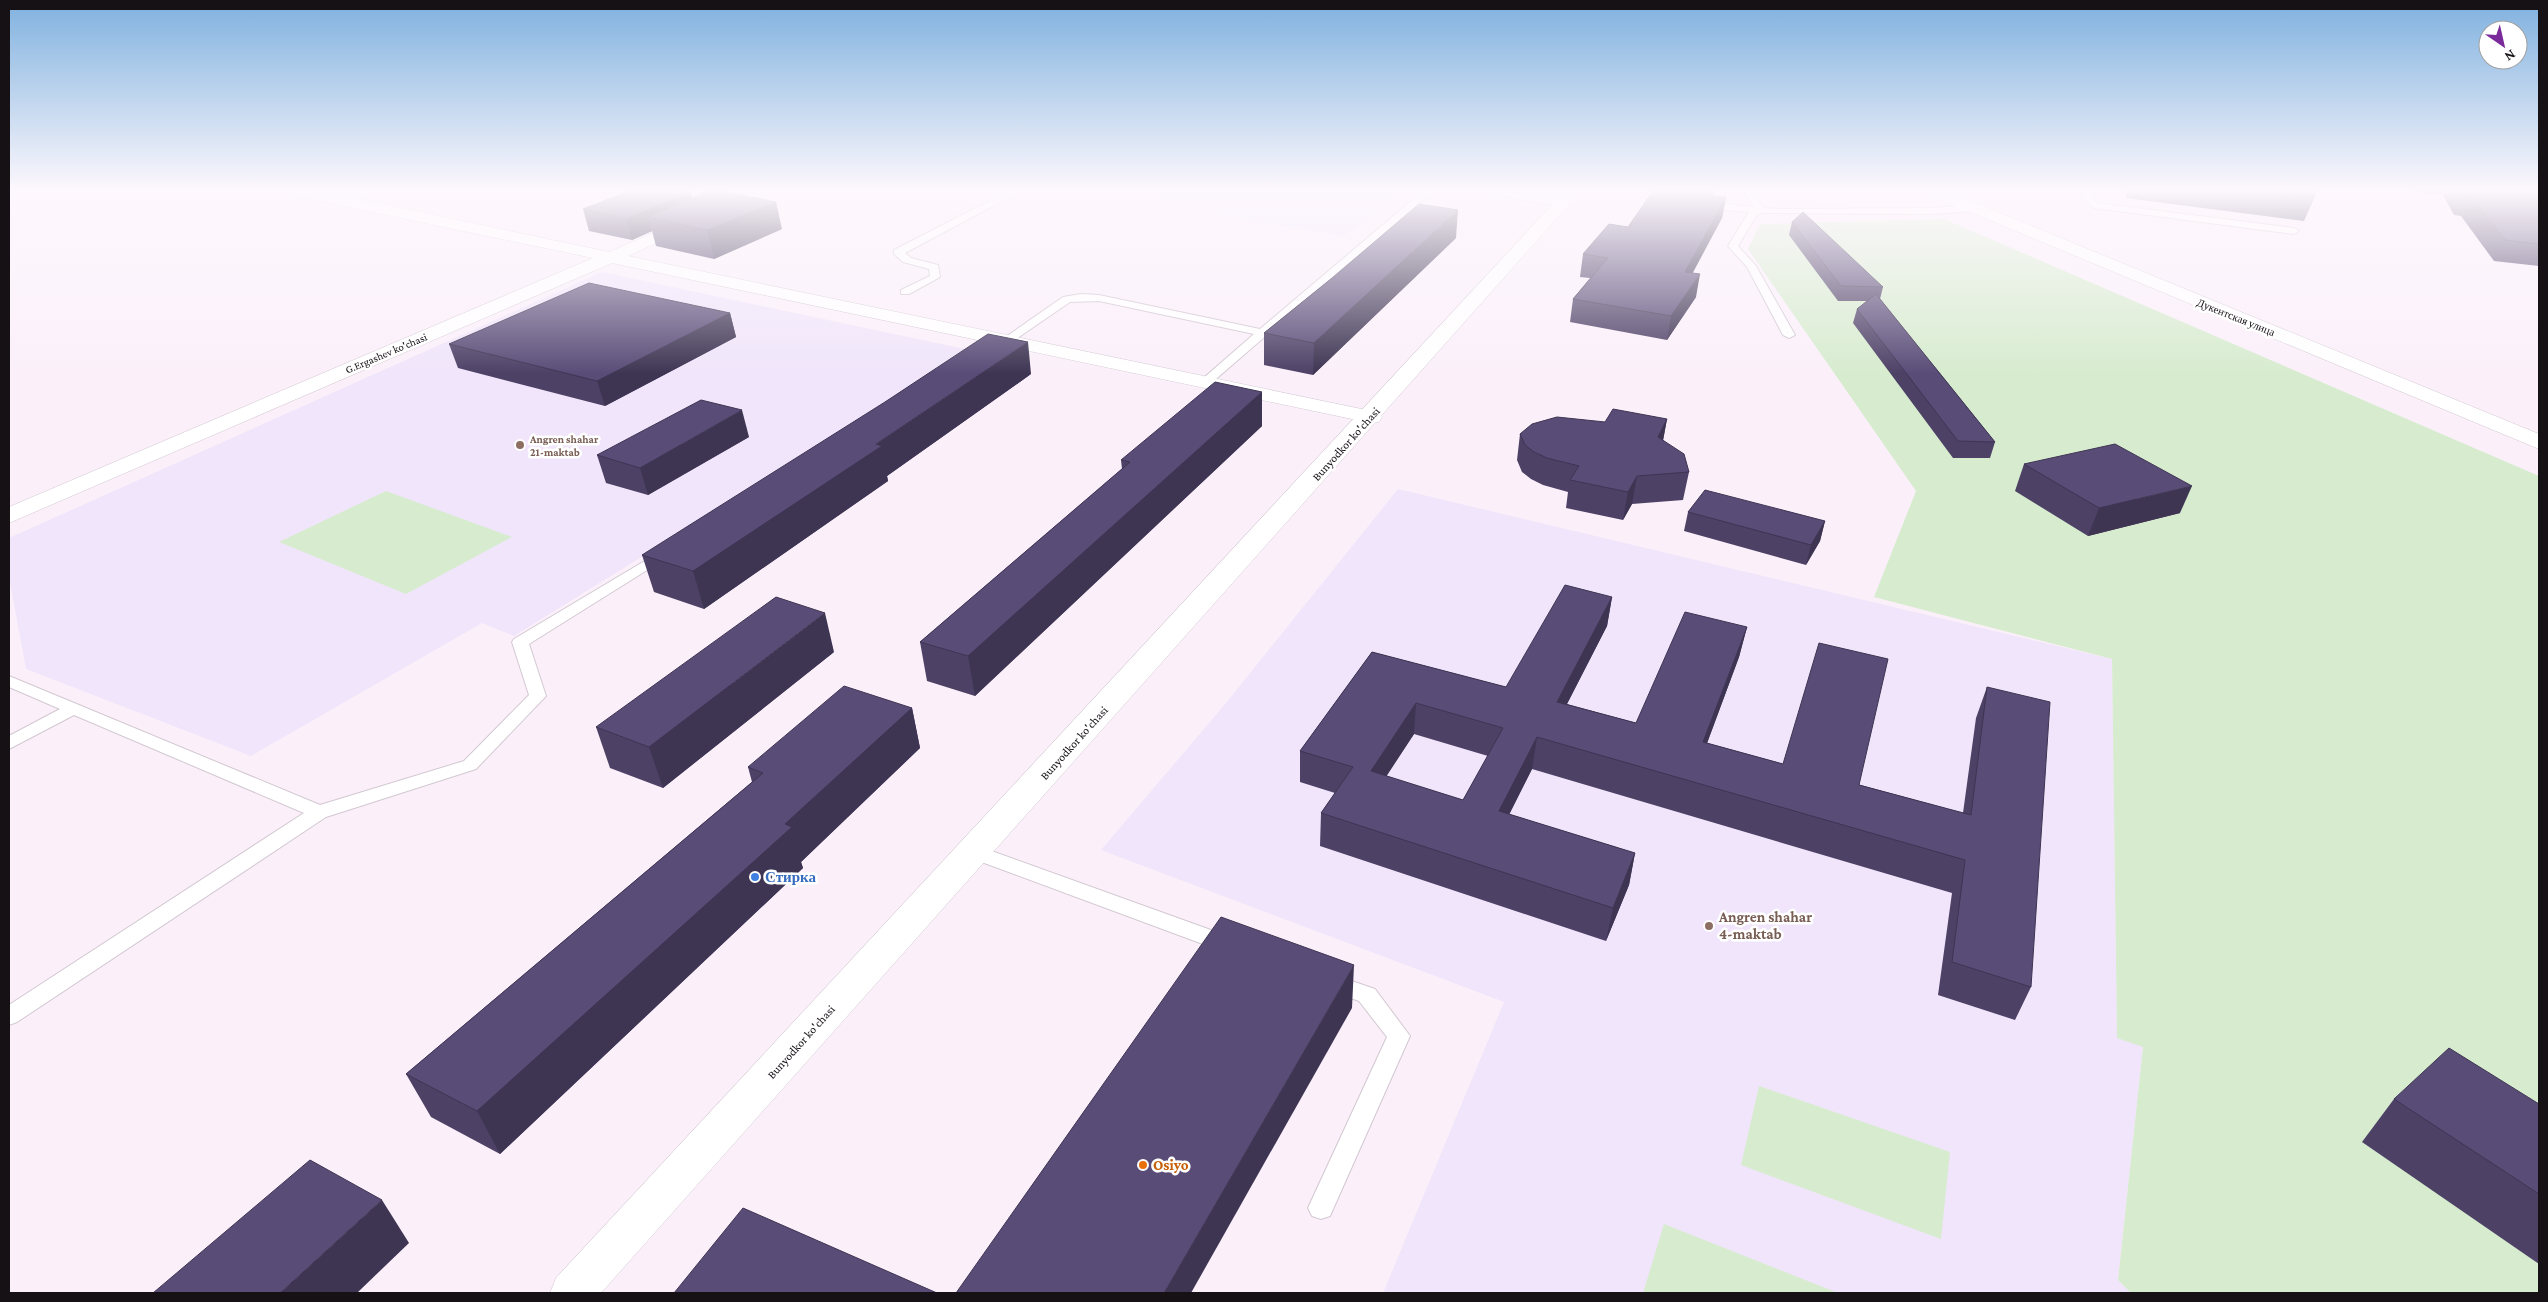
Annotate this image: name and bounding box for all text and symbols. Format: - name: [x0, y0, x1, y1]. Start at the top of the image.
- north arrow: [2478, 20, 2528, 70]
- text: N: [2501, 46, 2519, 65]
- street label: Дукентская улица: [2195, 296, 2277, 338]
- street label: G.Ergashev ko'chasi: [343, 330, 429, 377]
- street label: Bunyodkor ko'chasi: [1309, 404, 1383, 484]
- place label: Angren shahar 21-maktab: [529, 433, 599, 458]
- marker: Angren shahar 21-maktab: [514, 439, 526, 451]
- street label: Bunyodkor ko'chasi: [1037, 703, 1111, 783]
- place label: Стирка: [765, 869, 816, 885]
- marker: Стирка: [749, 871, 761, 883]
- place label: Angren shahar 4-maktab: [1718, 909, 1812, 942]
- marker: Angren shahar 4-maktab: [1703, 920, 1715, 932]
- street label: Bunyodkor ko'chasi: [764, 1002, 838, 1082]
- place label: Osiyo: [1153, 1157, 1189, 1173]
- marker: Osiyo: [1137, 1159, 1149, 1171]

